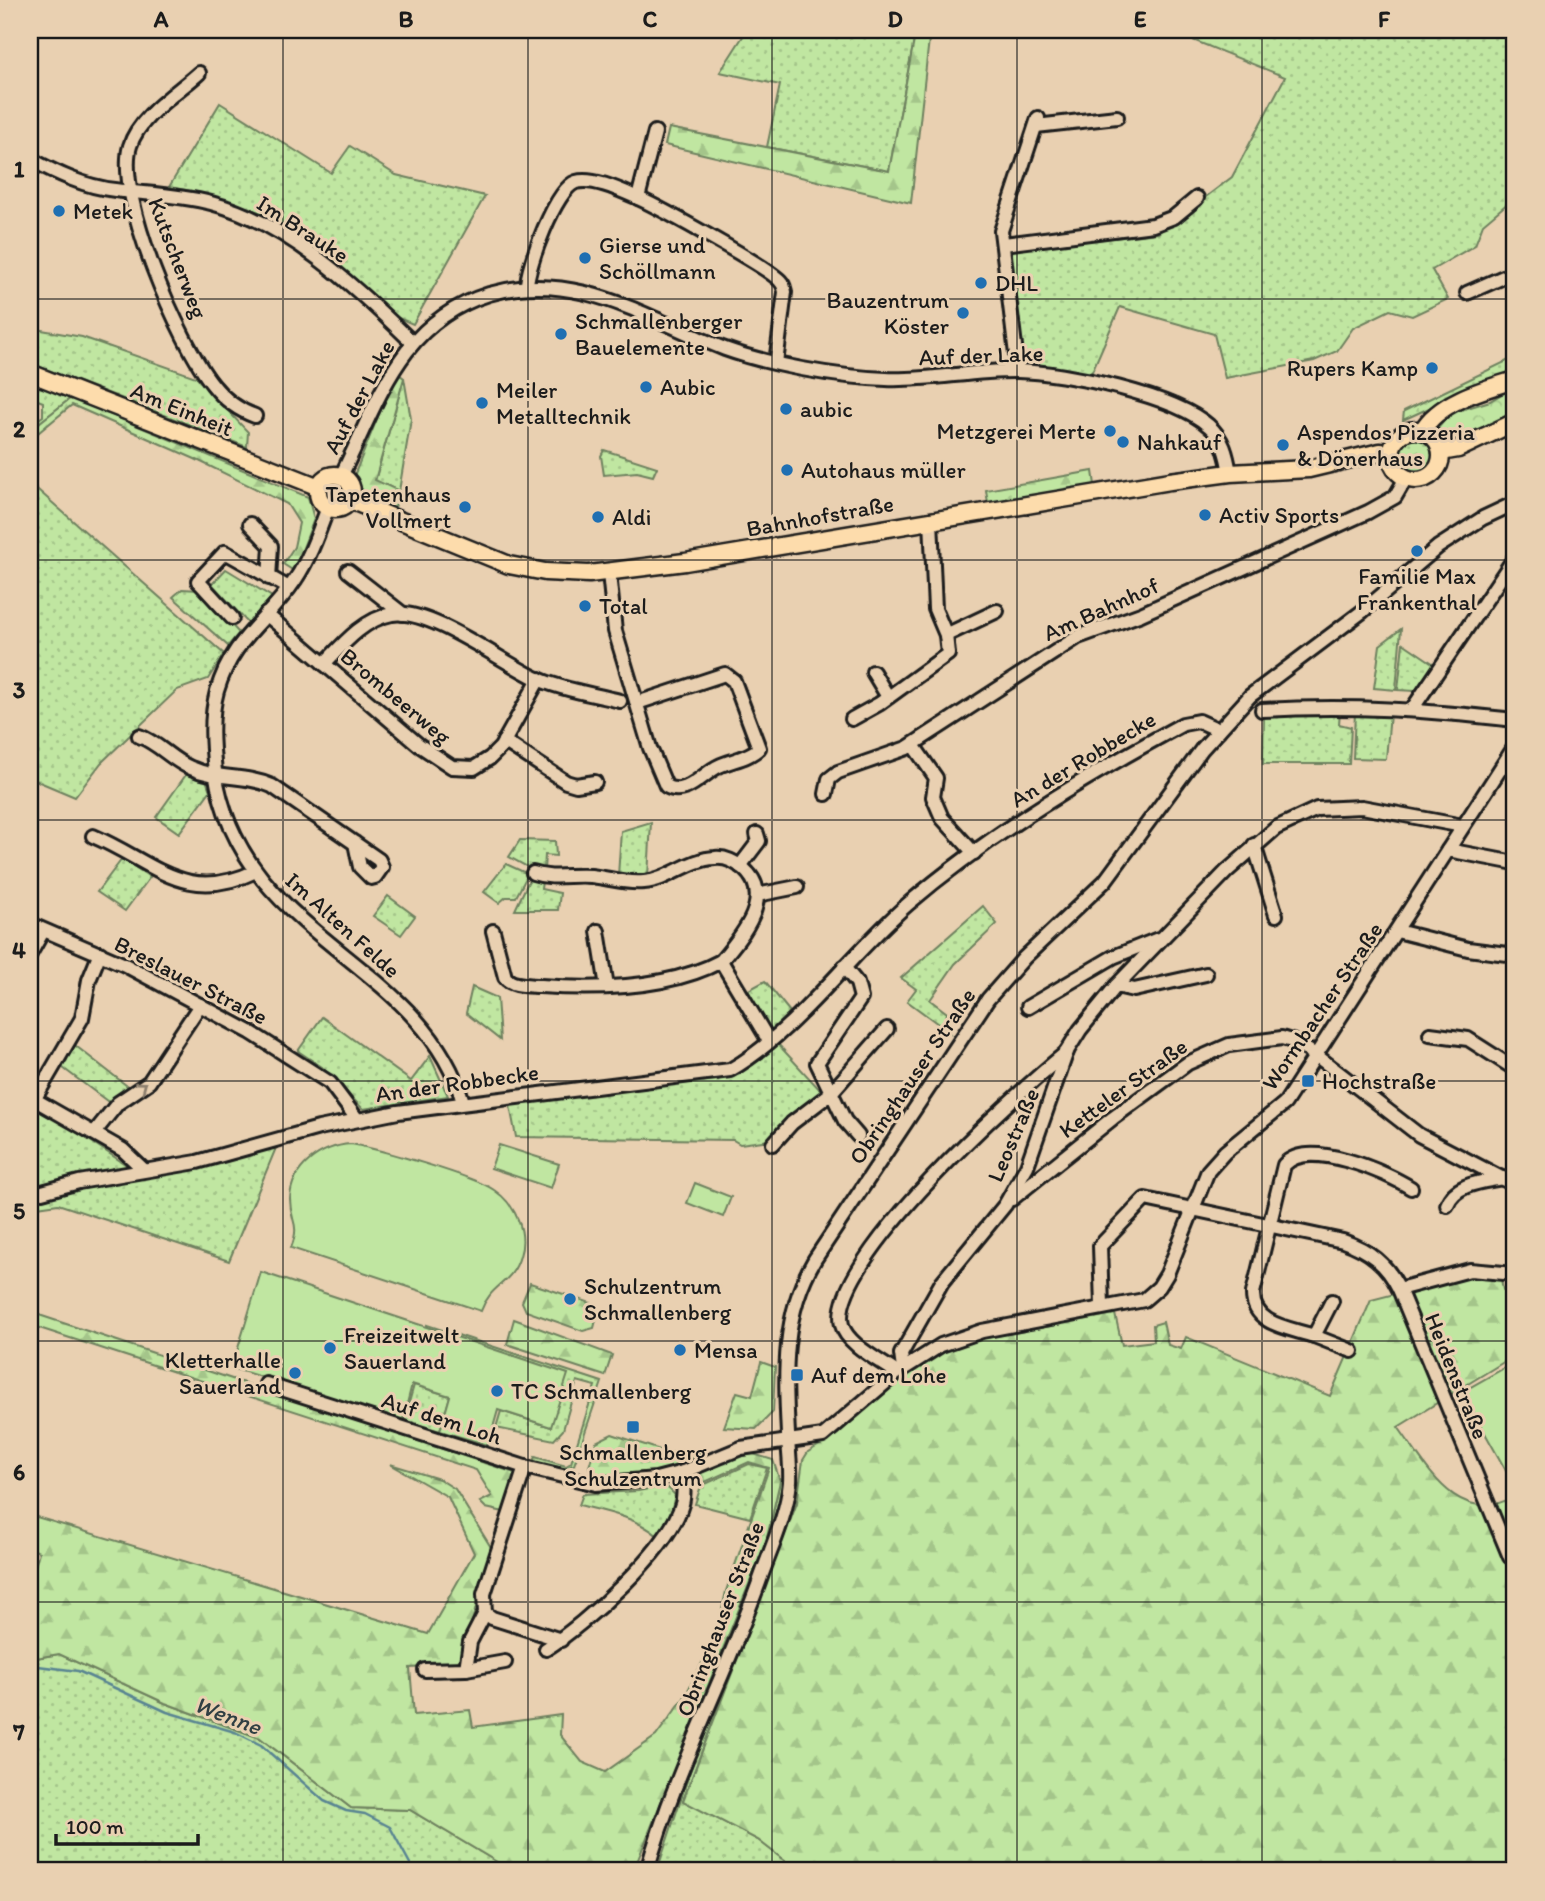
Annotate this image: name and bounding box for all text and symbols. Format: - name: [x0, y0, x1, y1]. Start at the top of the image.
- text: A: [153, 5, 169, 33]
- text: B: [399, 5, 414, 33]
- text: C: [643, 5, 658, 33]
- text: D: [887, 5, 903, 33]
- text: E: [1134, 5, 1147, 33]
- text: F: [1378, 5, 1391, 33]
- text: 1: [14, 155, 25, 183]
- street label: Im Brauke: [252, 189, 354, 269]
- street label: Kutscherweg: [142, 194, 214, 323]
- place label: Metek: [73, 197, 134, 225]
- marker: Metek: [51, 203, 67, 219]
- place label: Gierse und Schöllmann: [599, 231, 716, 285]
- marker: Gierse und Schöllmann: [577, 250, 593, 266]
- place label: DHL: [995, 269, 1038, 297]
- marker: DHL: [973, 275, 989, 291]
- place label: Bauzentrum Köster: [827, 286, 949, 340]
- marker: Bauzentrum Köster: [955, 305, 971, 321]
- place label: Schmallenberger Bauelemente: [575, 307, 742, 361]
- marker: Schmallenberger Bauelemente: [553, 326, 569, 342]
- street label: Auf der Lake: [317, 335, 401, 459]
- street label: Auf der Lake: [918, 339, 1044, 371]
- place label: Rupers Kamp: [1287, 354, 1418, 382]
- marker: Rupers Kamp: [1424, 360, 1440, 376]
- place label: Aubic: [660, 373, 716, 401]
- street label: Am Einheit: [127, 376, 237, 442]
- place label: Meiler Metalltechnik: [496, 376, 631, 430]
- marker: Aubic: [638, 379, 654, 395]
- marker: Meiler Metalltechnik: [474, 395, 490, 411]
- place label: aubic: [800, 395, 853, 423]
- marker: aubic: [778, 401, 794, 417]
- text: 2: [13, 415, 26, 443]
- place label: Metzgerei Merte: [936, 417, 1096, 445]
- place label: Aspendos Pizzeria & Dönerhaus: [1297, 418, 1475, 472]
- marker: Metzgerei Merte: [1102, 423, 1118, 439]
- place label: Nahkauf: [1137, 428, 1222, 456]
- marker: Nahkauf: [1115, 434, 1131, 450]
- marker: Aspendos Pizzeria & Dönerhaus: [1275, 437, 1291, 453]
- place label: Autohaus müller: [801, 456, 966, 484]
- marker: Autohaus müller: [779, 462, 795, 478]
- place label: Tapetenhaus Vollmert: [325, 480, 451, 534]
- street label: Bahnhofstraße: [744, 489, 896, 543]
- marker: Tapetenhaus Vollmert: [457, 499, 473, 515]
- place label: Activ Sports: [1219, 501, 1339, 529]
- place label: Aldi: [612, 503, 651, 531]
- marker: Activ Sports: [1197, 507, 1213, 523]
- marker: Aldi: [590, 509, 606, 525]
- marker: Familie Max Frankenthal: [1409, 543, 1425, 559]
- place label: Familie Max Frankenthal: [1357, 562, 1478, 616]
- street label: Am Bahnhof: [1039, 571, 1163, 647]
- place label: Total: [599, 592, 648, 620]
- marker: Total: [577, 598, 593, 614]
- street label: Brombeerweg: [335, 642, 457, 751]
- text: 3: [13, 676, 26, 704]
- street label: An der Robbecke: [1005, 705, 1161, 813]
- street label: Im Alten Felde: [280, 866, 406, 984]
- street label: Wormbacher Straße: [1255, 917, 1389, 1095]
- street label: Breslauer Straße: [110, 929, 272, 1031]
- text: 4: [12, 936, 26, 964]
- street label: Obringhauser Straße: [843, 982, 981, 1170]
- street label: Ketteler Straße: [1053, 1032, 1193, 1144]
- street label: An der Robbecke: [374, 1058, 540, 1108]
- place label: Hochstraße: [1322, 1067, 1436, 1095]
- marker: Hochstraße: [1300, 1073, 1316, 1089]
- one-way arrow: [134, 1082, 146, 1094]
- street label: Leostraße: [981, 1084, 1045, 1186]
- text: 5: [13, 1197, 25, 1225]
- place label: Schulzentrum Schmallenberg: [584, 1272, 732, 1326]
- marker: Schulzentrum Schmallenberg: [562, 1291, 578, 1307]
- street label: Heidenstraße: [1419, 1309, 1495, 1443]
- place label: Freizeitwelt Sauerland: [344, 1321, 460, 1375]
- place label: Mensa: [694, 1336, 758, 1364]
- marker: Freizeitwelt Sauerland: [322, 1340, 338, 1356]
- marker: Mensa: [672, 1342, 688, 1358]
- place label: Kletterhalle Sauerland: [165, 1346, 281, 1400]
- place label: Auf dem Lohe: [811, 1361, 946, 1389]
- marker: Kletterhalle Sauerland: [287, 1365, 303, 1381]
- marker: Auf dem Lohe: [789, 1367, 805, 1383]
- place label: TC Schmallenberg: [511, 1377, 691, 1405]
- marker: TC Schmallenberg: [489, 1383, 505, 1399]
- street label: Auf dem Loh: [378, 1385, 506, 1451]
- marker: Schmallenberg Schulzentrum: [625, 1419, 641, 1435]
- place label: Schmallenberg Schulzentrum: [559, 1438, 707, 1492]
- text: 6: [13, 1458, 25, 1486]
- street label: Obringhauser Straße: [670, 1518, 770, 1720]
- water label: Wenne: [191, 1689, 267, 1741]
- text: 7: [12, 1718, 25, 1746]
- scale bar: [56, 1803, 198, 1847]
- text: 100 m: [66, 1814, 124, 1839]

